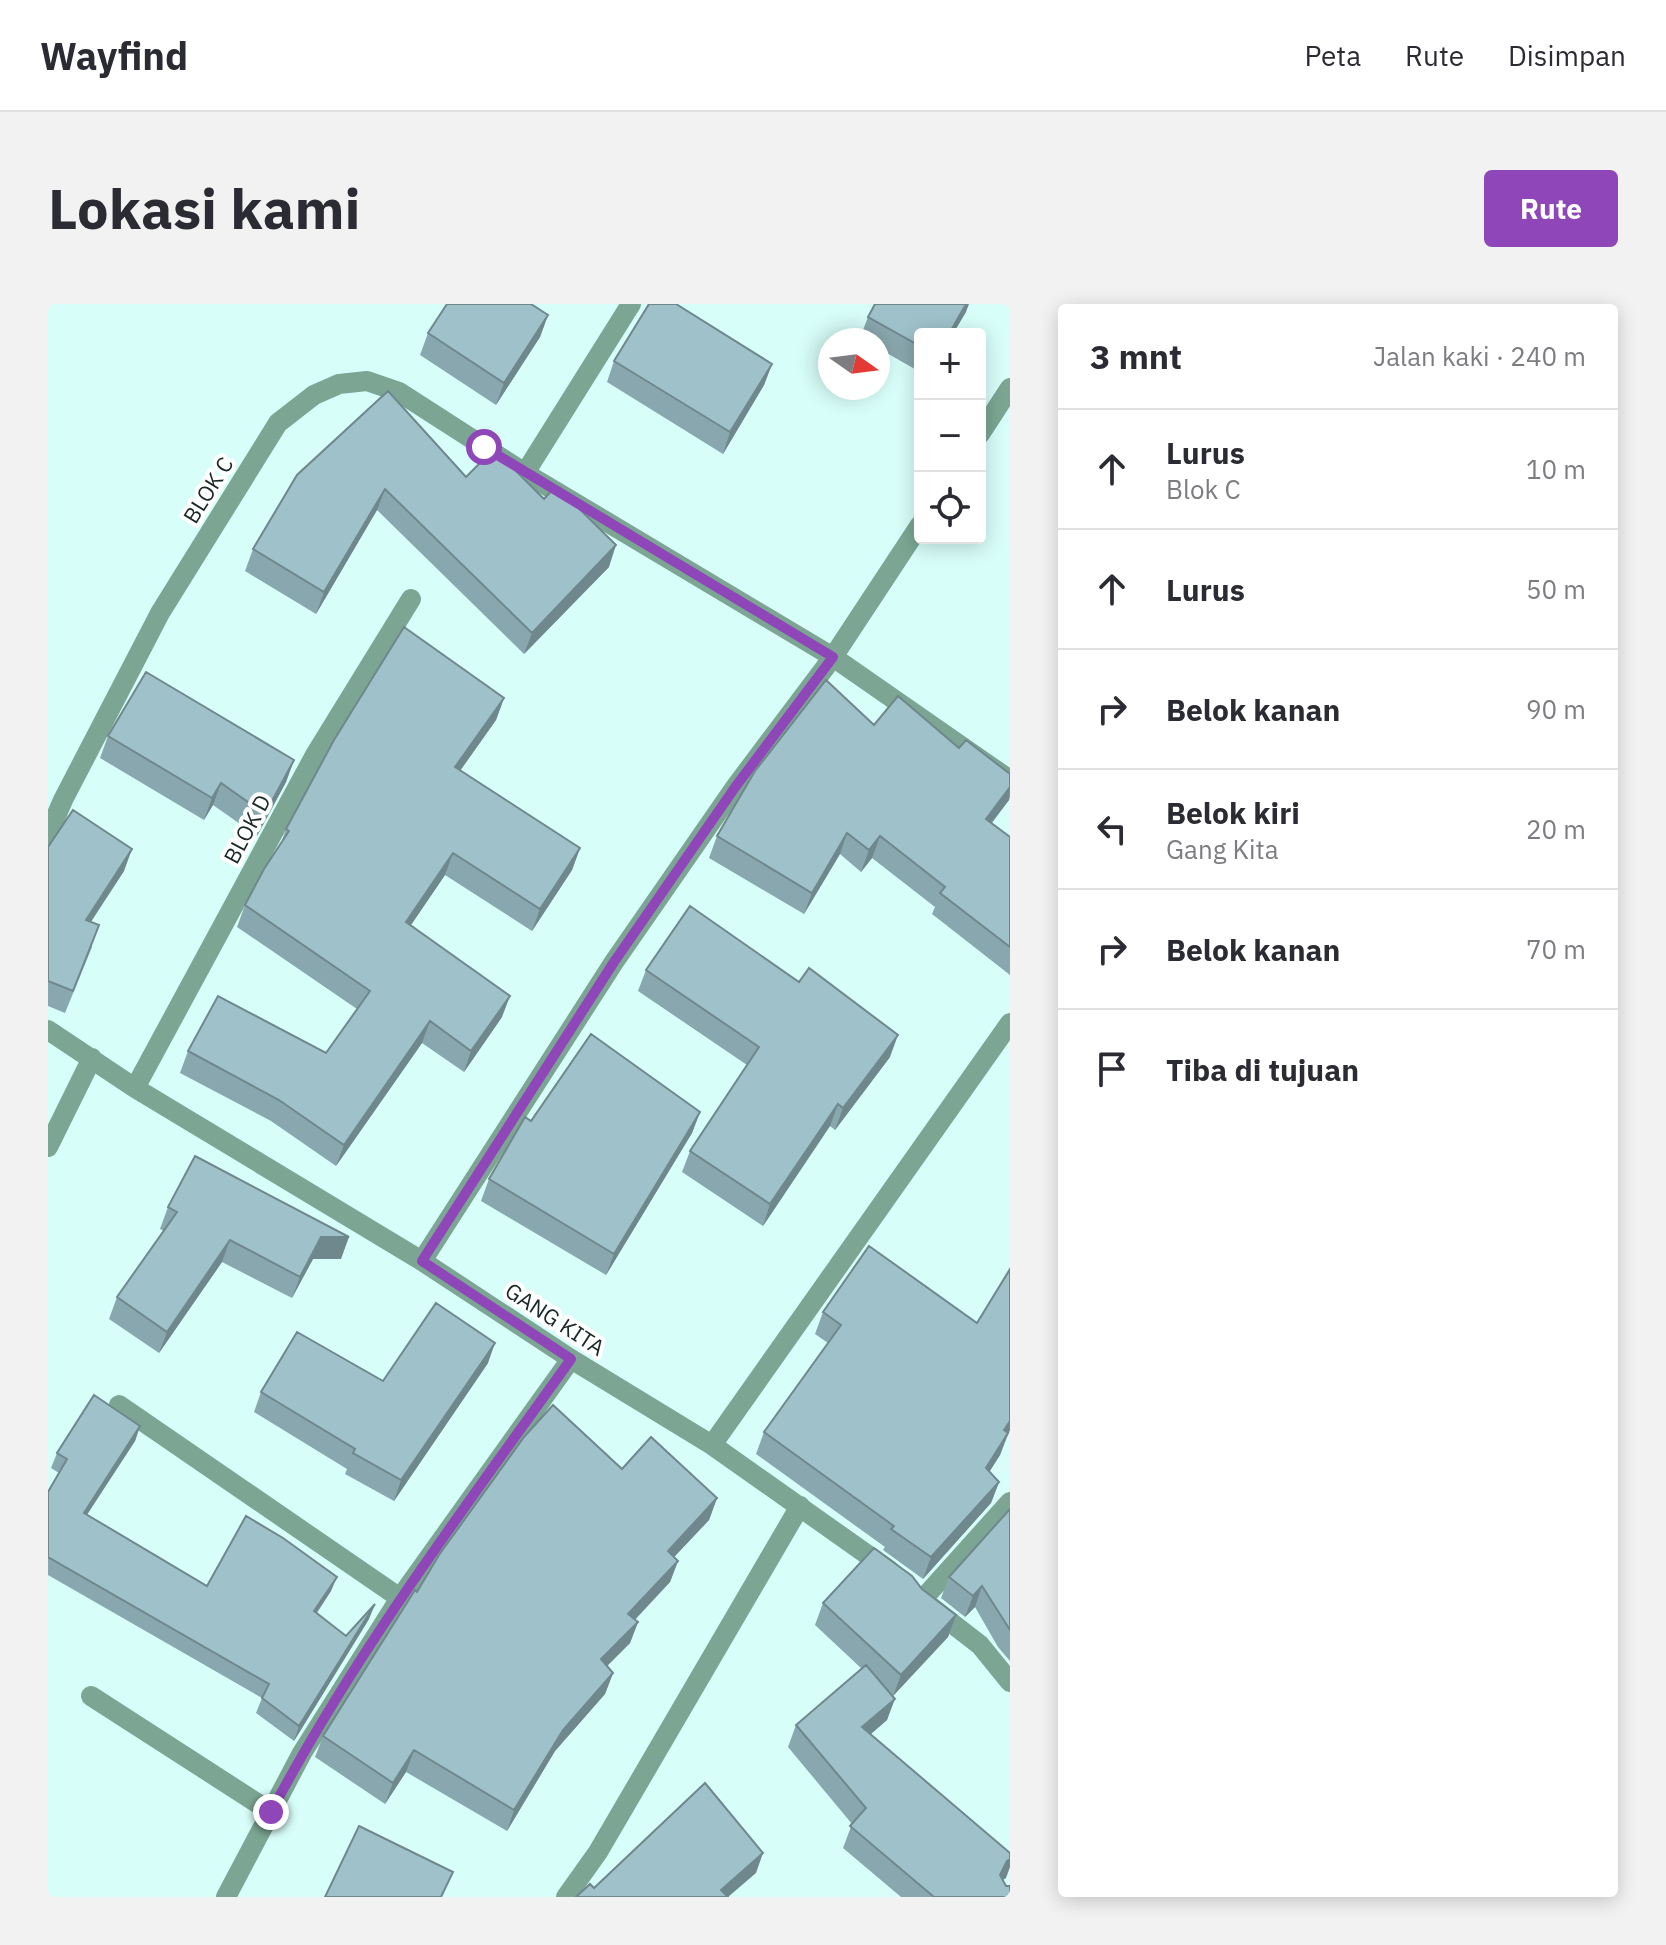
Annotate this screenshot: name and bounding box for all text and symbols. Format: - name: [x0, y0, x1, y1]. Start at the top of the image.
- text: Wayfind: [40, 31, 188, 80]
- text: Peta: [1305, 37, 1361, 74]
- text: Rute: [1405, 37, 1464, 74]
- text: Disimpan: [1508, 37, 1626, 74]
- button: Rute: [1484, 170, 1618, 247]
- text: Lokasi kami: [48, 172, 361, 244]
- north arrow: [818, 328, 890, 400]
- map controls: [914, 328, 986, 544]
- button: +: [914, 328, 986, 400]
- text: 3 mnt: [1090, 334, 1182, 378]
- text: Jalan kaki · 240 m: [1373, 339, 1586, 373]
- button: −: [914, 400, 986, 472]
- route start: [466, 429, 502, 465]
- text: Lurus: [1166, 433, 1245, 472]
- icon: ahead: [1090, 447, 1134, 491]
- street label: BLOK C: [176, 451, 239, 528]
- text: 10 m: [1526, 452, 1586, 486]
- button: locate: [914, 472, 986, 544]
- text: Blok C: [1166, 472, 1241, 506]
- icon: ahead: [1090, 567, 1134, 611]
- text: Lurus: [1166, 570, 1245, 609]
- text: 50 m: [1526, 572, 1586, 606]
- icon: right: [1090, 687, 1134, 731]
- text: Belok kanan: [1166, 690, 1340, 729]
- text: 90 m: [1526, 692, 1586, 726]
- street label: BLOK D: [216, 789, 277, 868]
- text: Belok kiri: [1166, 793, 1300, 832]
- icon: left: [1090, 807, 1134, 851]
- text: 20 m: [1526, 812, 1586, 846]
- text: Gang Kita: [1166, 832, 1279, 866]
- icon: right: [1090, 927, 1134, 971]
- text: Belok kanan: [1166, 930, 1340, 969]
- text: 70 m: [1526, 932, 1586, 966]
- icon: arrive: [1090, 1047, 1134, 1091]
- text: Tiba di tujuan: [1166, 1050, 1359, 1089]
- street label: GANG KITA: [500, 1276, 611, 1362]
- route end: [253, 1794, 289, 1830]

